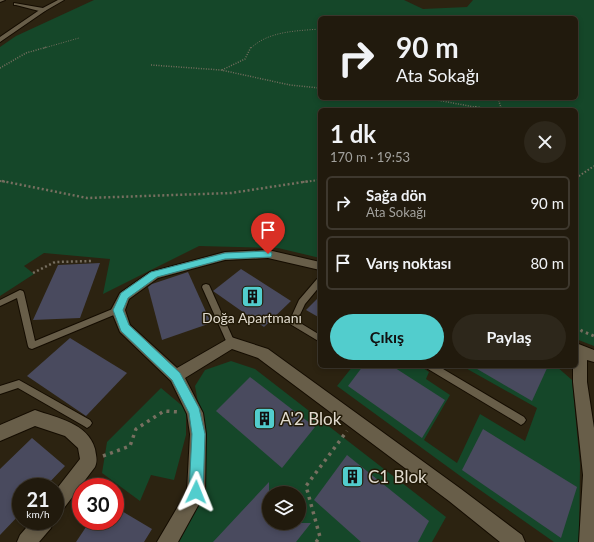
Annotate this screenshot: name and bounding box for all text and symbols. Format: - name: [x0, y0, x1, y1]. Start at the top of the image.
- text: 90 m: [396, 30, 459, 64]
- icon: right: [330, 32, 382, 84]
- text: Ata Sokağı: [396, 64, 479, 86]
- text: 1 dk: [330, 119, 376, 148]
- button: close: [524, 121, 566, 163]
- text: 170 m · 19:53: [330, 149, 410, 165]
- text: Sağa dön: [366, 186, 427, 204]
- icon: right: [332, 192, 354, 214]
- text: 90 m: [530, 194, 564, 212]
- text: Ata Sokağı: [366, 204, 426, 220]
- pin: [251, 213, 285, 254]
- icon: arrive: [257, 219, 279, 241]
- icon: arrive: [332, 252, 354, 274]
- text: Varış noktası: [366, 254, 451, 272]
- text: 80 m: [530, 254, 564, 272]
- building icon: Doğa Apartmanı: [239, 283, 265, 309]
- place label: Doğa Apartmanı: [202, 309, 302, 326]
- button: Çıkış: [330, 314, 444, 360]
- button: Paylaş: [452, 314, 566, 360]
- building icon: A'2 Blok: [252, 406, 278, 432]
- place label: A'2 Blok: [280, 408, 342, 429]
- building icon: C1 Blok: [340, 464, 366, 490]
- place label: C1 Blok: [368, 466, 427, 487]
- position arrow: [175, 471, 217, 513]
- speed limit sign: 30: [72, 478, 124, 530]
- map controls: [262, 486, 306, 530]
- button: layers: [262, 486, 306, 530]
- text: 21: [26, 487, 50, 511]
- text: km/h: [26, 508, 50, 520]

